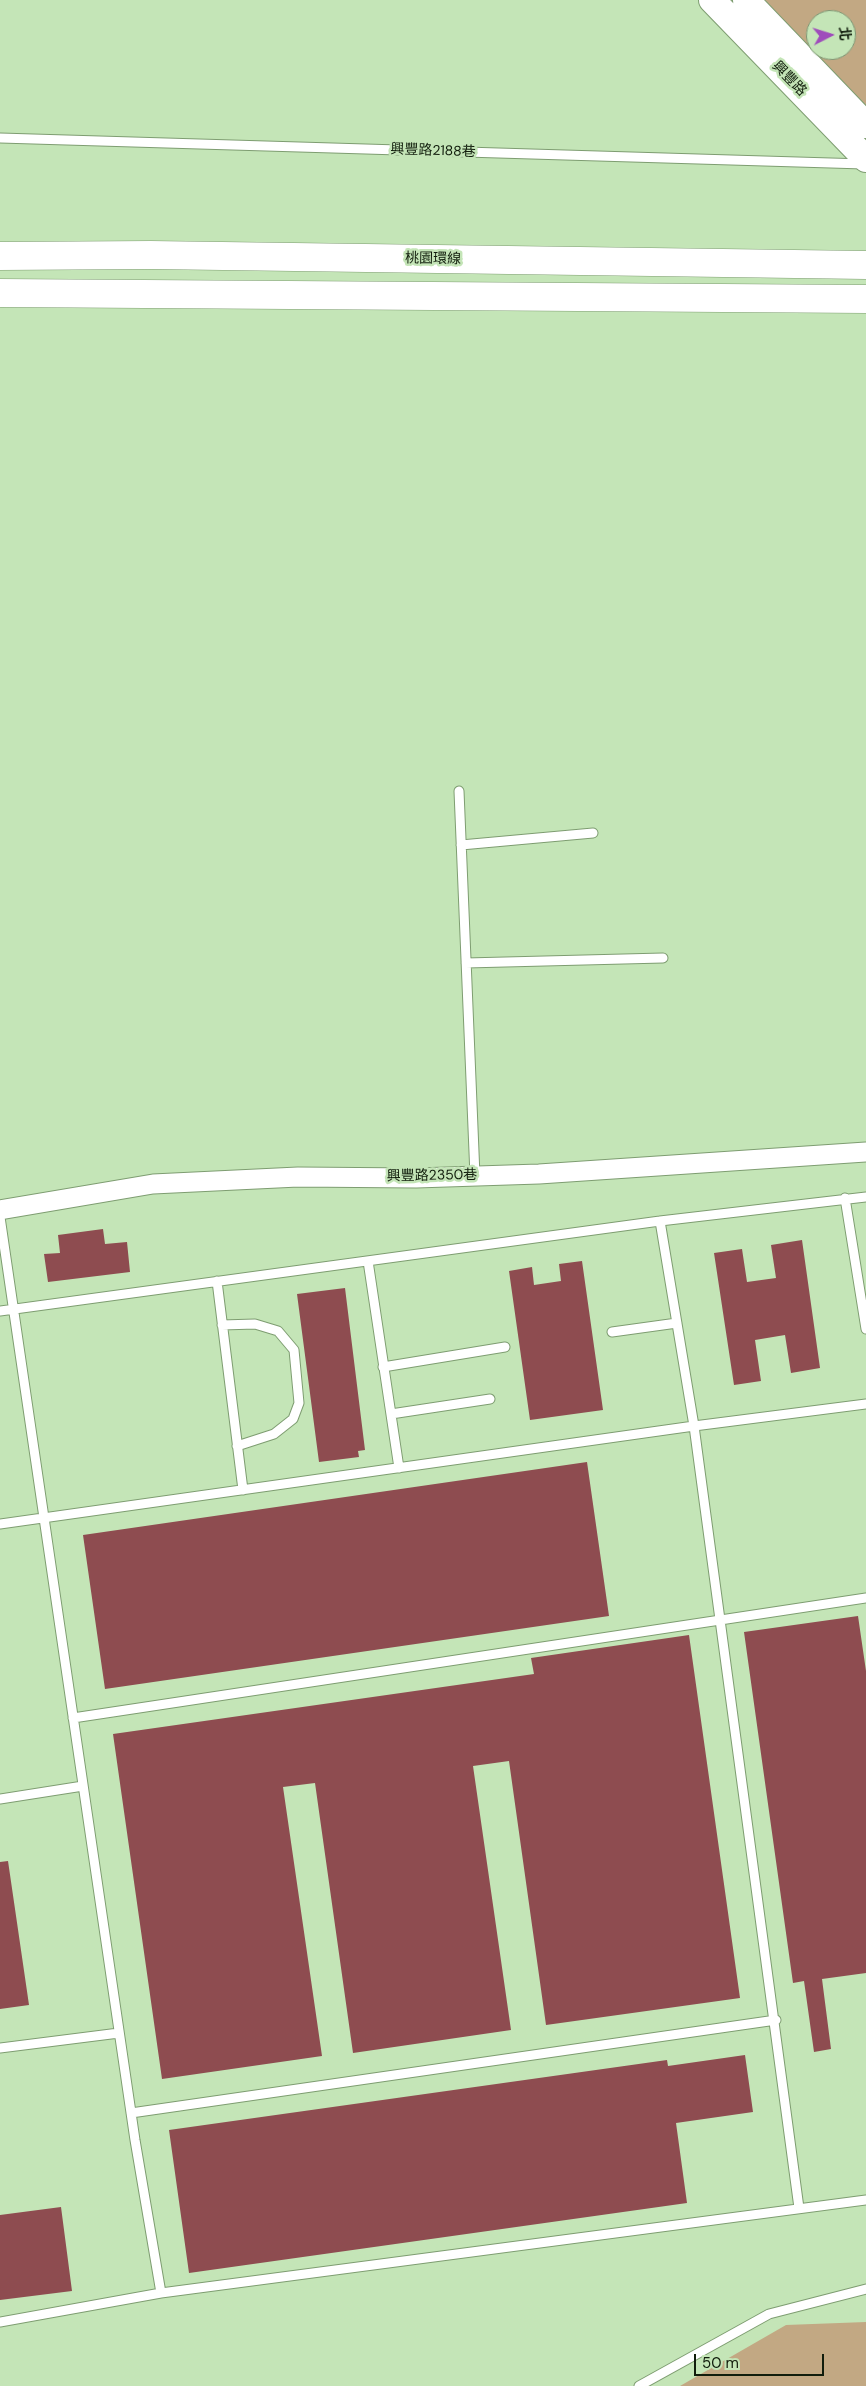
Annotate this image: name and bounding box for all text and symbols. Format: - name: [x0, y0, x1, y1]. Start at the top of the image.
- north arrow: [806, 10, 856, 60]
- text: 北: [835, 26, 855, 42]
- street label: 興豐路: [768, 58, 810, 100]
- street label: 興豐路2188巷: [390, 141, 476, 161]
- street label: 桃園環線: [405, 250, 461, 268]
- street label: 興豐路2350巷: [387, 1167, 477, 1185]
- scale bar: [696, 2344, 826, 2376]
- text: 50 m: [702, 2353, 739, 2373]

